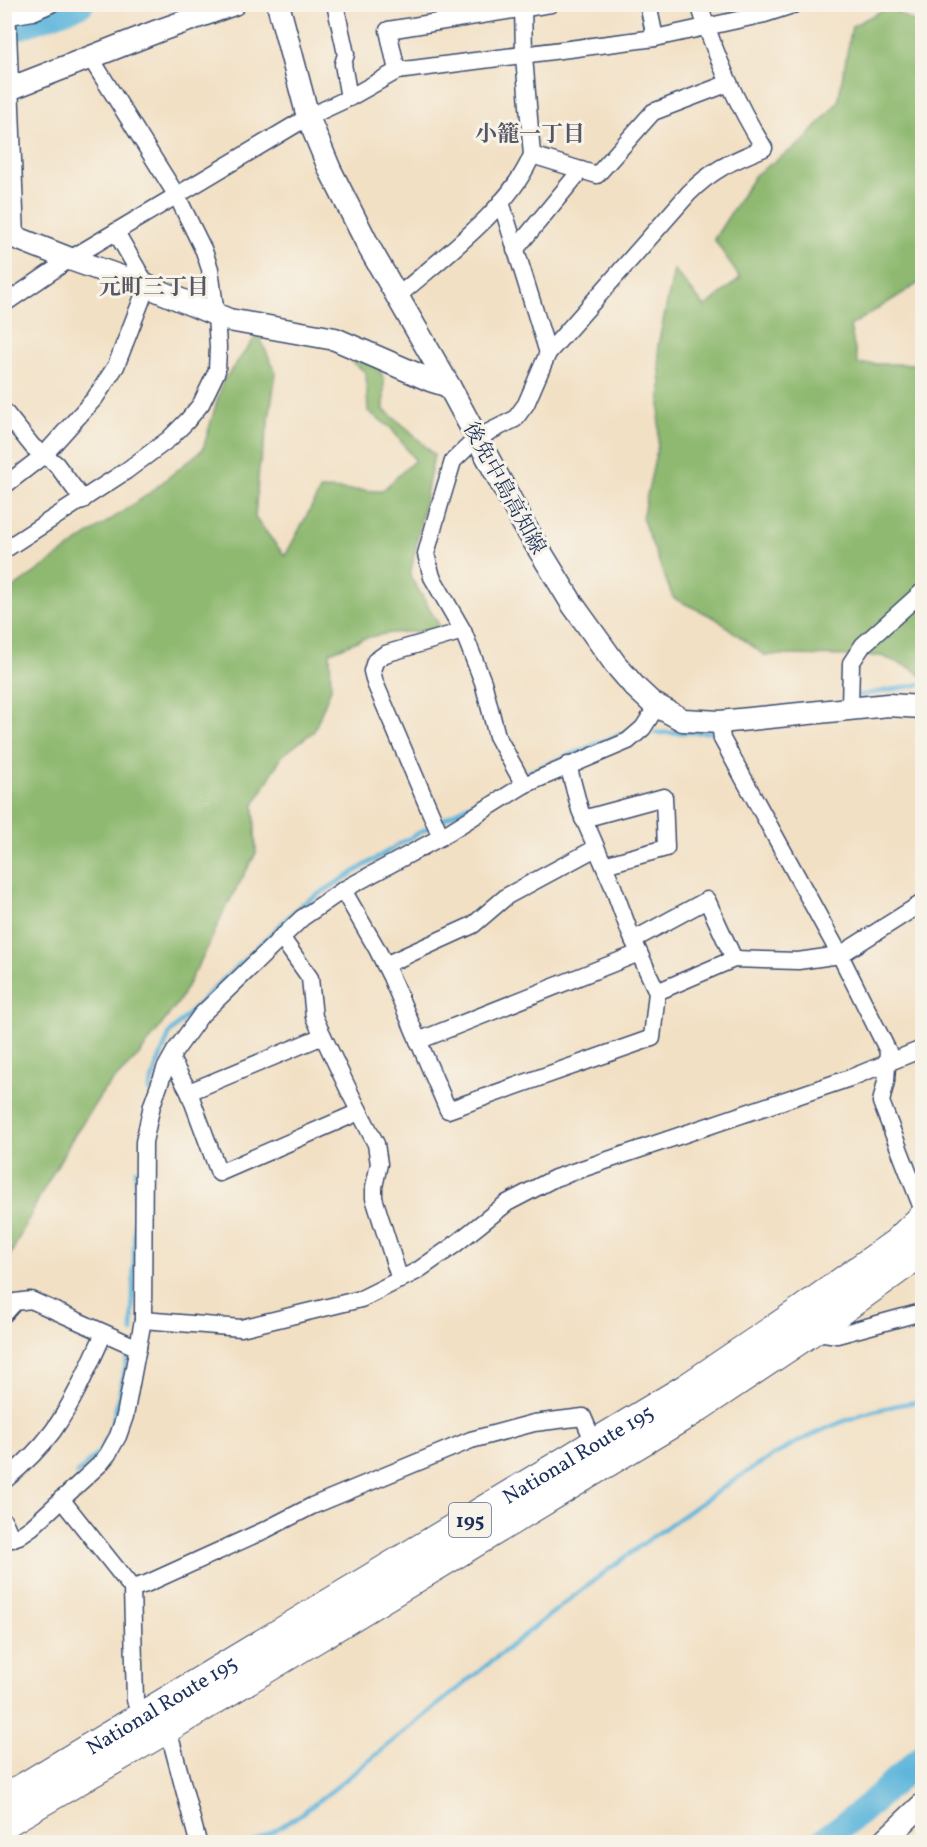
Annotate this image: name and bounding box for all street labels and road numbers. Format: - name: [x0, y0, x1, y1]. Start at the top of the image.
- street label: 後免中島高知線: [455, 417, 552, 560]
- street label: National Route 195: [498, 1399, 660, 1512]
- road number: 195: [449, 1503, 491, 1537]
- street label: National Route 195: [81, 1650, 243, 1763]

